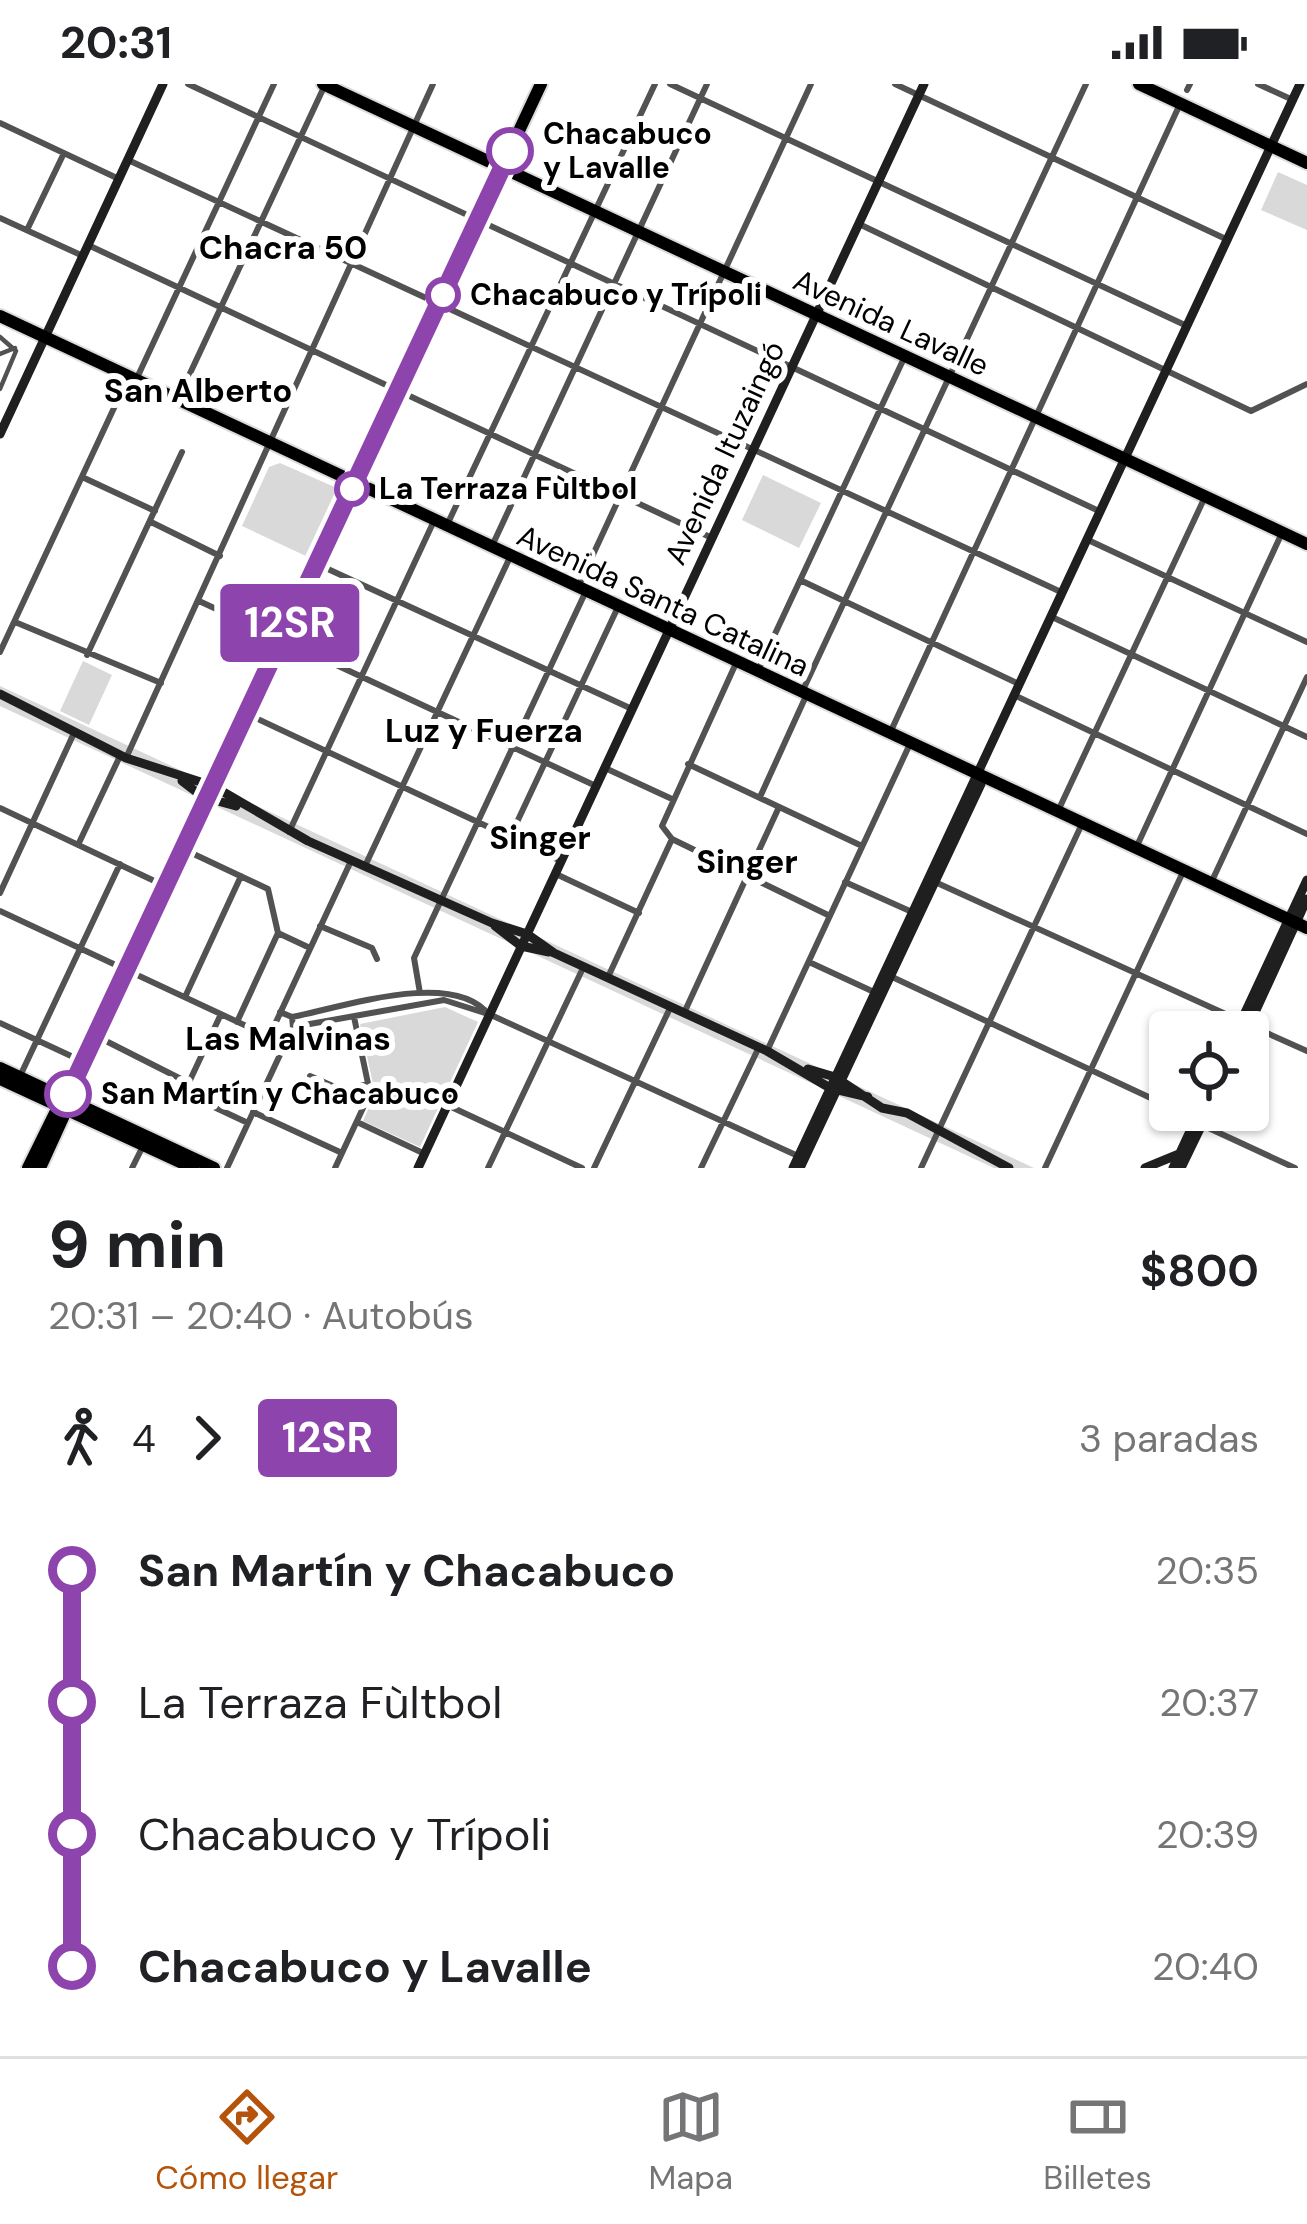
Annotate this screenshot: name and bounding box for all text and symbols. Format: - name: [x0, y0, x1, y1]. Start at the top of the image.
- text: 20:31: [60, 13, 172, 72]
- place label: Chacabuco y Lavalle: [543, 114, 712, 187]
- marker: Chacabuco y Lavalle: [488, 129, 532, 173]
- district label: Chacra 50: [199, 226, 367, 269]
- street label: Avenida Lavalle: [787, 260, 995, 385]
- place label: Chacabuco y Trípoli: [470, 275, 762, 314]
- marker: Chacabuco y Trípoli: [427, 279, 459, 311]
- street label: Avenida Ituzaingó: [656, 335, 793, 571]
- district label: San Alberto: [104, 369, 292, 412]
- place label: La Terraza Fùltbol: [379, 469, 637, 508]
- marker: La Terraza Fùltbol: [336, 473, 368, 505]
- street label: Avenida Santa Catalina: [511, 516, 816, 685]
- line badge: 12SR: [206, 584, 374, 662]
- text: 12SR: [244, 595, 336, 650]
- district label: Luz y Fuerza: [385, 709, 583, 752]
- district label: Singer: [489, 816, 591, 859]
- district label: Singer: [696, 840, 798, 883]
- map controls: [1149, 1011, 1269, 1131]
- button: locate: [1149, 1011, 1269, 1131]
- district label: Las Malvinas: [185, 1017, 391, 1060]
- marker: San Martín y Chacabuco: [46, 1072, 90, 1116]
- place label: San Martín y Chacabuco: [101, 1074, 459, 1113]
- text: 9 min: [48, 1202, 226, 1287]
- text: $800: [1140, 1241, 1259, 1300]
- text: 20:31 – 20:40 · Autobús: [48, 1290, 474, 1341]
- icon: walk: [48, 1405, 114, 1471]
- icon: forward: [174, 1405, 240, 1471]
- text: 12SR: [282, 1410, 373, 1465]
- text: 4: [132, 1413, 156, 1464]
- text: 3 paradas: [1079, 1413, 1259, 1464]
- text: San Martín y Chacabuco: [138, 1541, 675, 1600]
- text: 20:35: [1156, 1545, 1259, 1596]
- text: La Terraza Fùltbol: [138, 1673, 502, 1732]
- text: 20:37: [1159, 1677, 1259, 1728]
- text: Chacabuco y Trípoli: [138, 1805, 551, 1864]
- text: 20:39: [1156, 1809, 1259, 1860]
- text: Chacabuco y Lavalle: [138, 1937, 592, 1996]
- text: 20:40: [1152, 1941, 1259, 1992]
- tab: Cómo llegar: [155, 2084, 338, 2199]
- tab: Mapa: [649, 2084, 733, 2199]
- tab: Billetes: [1043, 2084, 1152, 2199]

